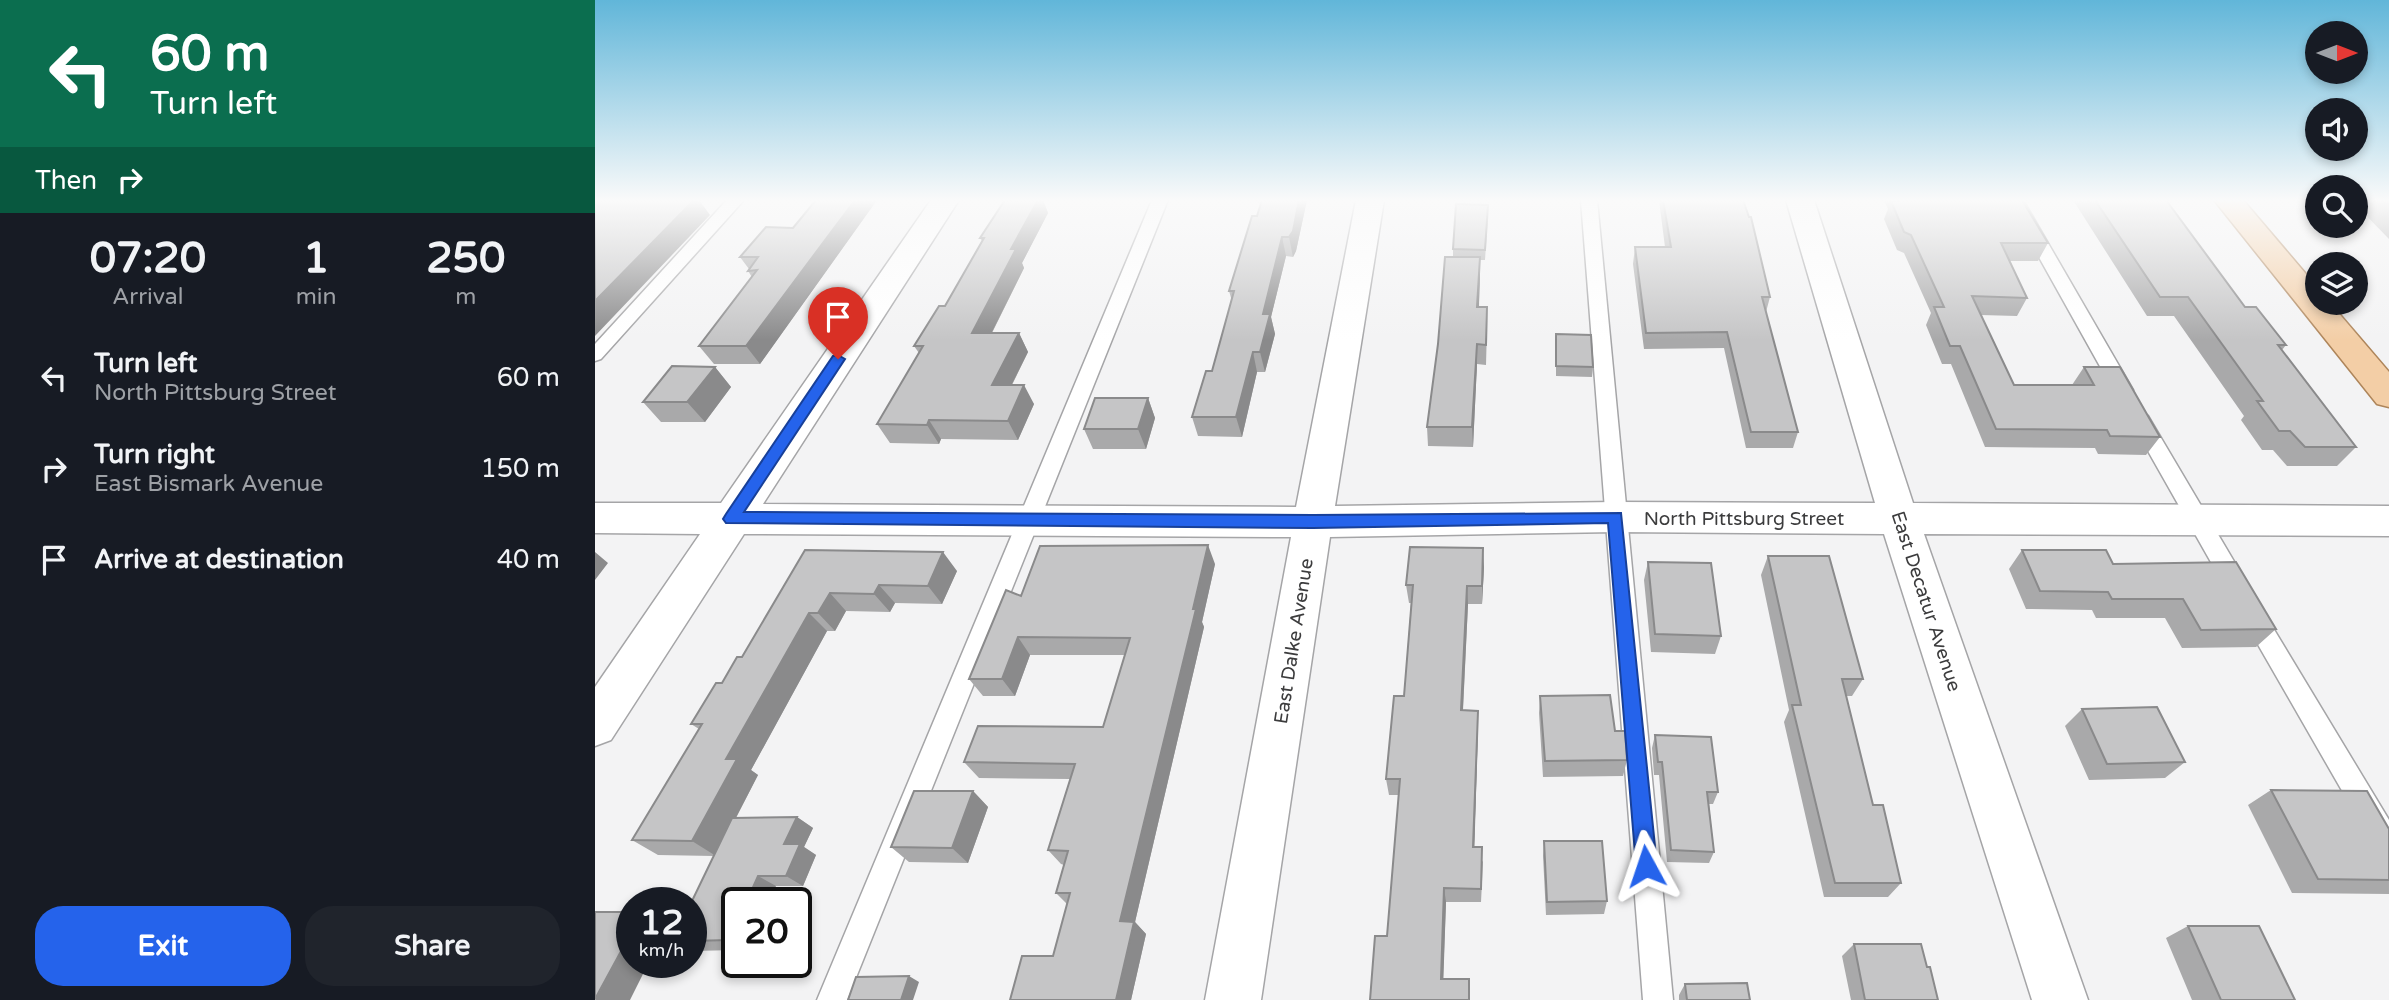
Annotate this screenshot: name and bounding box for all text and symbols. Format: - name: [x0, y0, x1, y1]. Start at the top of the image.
- north arrow: [2305, 21, 2368, 84]
- map controls: [2305, 21, 2368, 315]
- text: 60 m: [150, 25, 269, 84]
- icon: left: [35, 28, 126, 119]
- text: Turn left: [150, 85, 277, 123]
- button: sound: [2305, 98, 2368, 161]
- icon: right: [111, 161, 149, 199]
- text: Then: [35, 165, 97, 196]
- button: search: [2305, 175, 2368, 238]
- text: 07:20: [90, 233, 206, 284]
- text: 1: [303, 233, 329, 284]
- text: 250: [426, 233, 505, 284]
- button: layers: [2305, 252, 2368, 315]
- text: Arrival: [112, 283, 183, 311]
- text: min: [296, 283, 337, 311]
- text: m: [455, 283, 476, 311]
- pin: [808, 287, 868, 359]
- icon: arrive: [819, 298, 857, 336]
- text: Turn left: [94, 348, 197, 379]
- icon: left: [35, 359, 73, 397]
- text: 60 m: [497, 362, 560, 393]
- text: North Pittsburg Street: [94, 379, 337, 407]
- text: Turn right: [94, 439, 215, 470]
- icon: right: [35, 450, 73, 488]
- text: 150 m: [480, 453, 560, 484]
- text: East Bismark Avenue: [94, 470, 323, 498]
- street label: North Pittsburg Street: [1644, 508, 1844, 530]
- street label: East Decatur Avenue: [1887, 508, 1966, 694]
- icon: arrive: [35, 541, 73, 579]
- text: Arrive at destination: [94, 544, 344, 575]
- text: 40 m: [497, 544, 560, 575]
- street label: East Dalke Avenue: [1270, 557, 1318, 725]
- position arrow: [1609, 829, 1683, 903]
- speed limit sign: 20: [721, 887, 812, 978]
- text: 12: [640, 902, 683, 944]
- button: Exit: [35, 906, 291, 986]
- button: Share: [305, 906, 560, 986]
- text: km/h: [639, 939, 684, 961]

